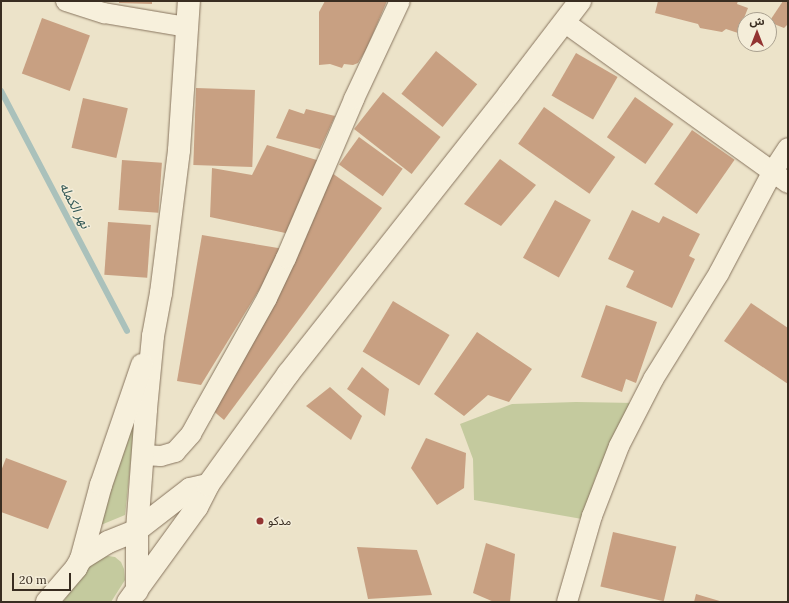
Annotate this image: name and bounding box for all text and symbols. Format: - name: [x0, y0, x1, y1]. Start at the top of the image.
- north arrow: [737, 12, 777, 52]
- text: ش: [749, 14, 765, 28]
- water label: نهر الكمله: [56, 181, 92, 231]
- place label: مدكو: [268, 514, 291, 528]
- marker: مدكو: [255, 516, 265, 526]
- scale bar: [14, 565, 73, 591]
- text: 20 m: [19, 572, 47, 587]

